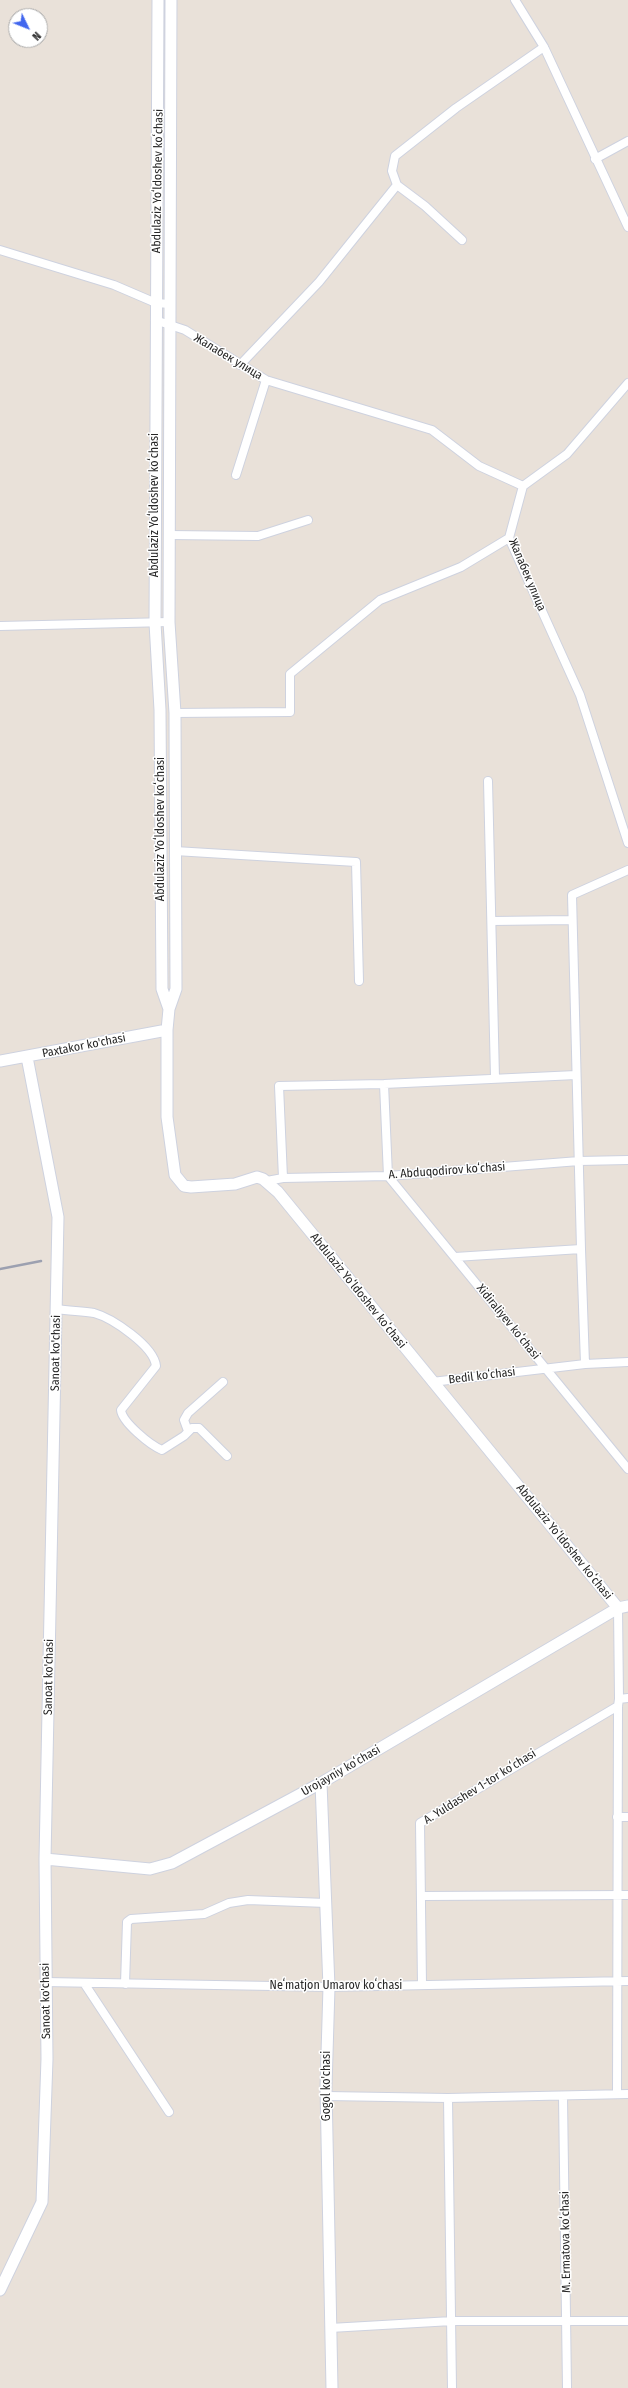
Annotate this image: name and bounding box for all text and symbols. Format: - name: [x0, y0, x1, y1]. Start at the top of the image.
- north arrow: [8, 8, 48, 48]
- text: N: [29, 29, 43, 43]
- street label: Abdulaziz Yoʻldoshev koʻchasi: [150, 109, 166, 253]
- street label: Жалабек улица: [191, 331, 265, 383]
- street label: Abdulaziz Yoʻldoshev koʻchasi: [148, 433, 162, 577]
- street label: Жалабек улица: [505, 537, 549, 613]
- street label: Abdulaziz Yoʻldoshev koʻchasi: [154, 757, 168, 901]
- street label: Paxtakor ko'chasi: [41, 1031, 127, 1061]
- street label: A. Abduqodirov koʻchasi: [388, 1160, 506, 1182]
- street label: Abdulaziz Yoʻldoshev koʻchasi: [307, 1230, 409, 1352]
- street label: Xidiraliyev koʻchasi: [473, 1281, 543, 1363]
- street label: Sanoat ko'chasi: [48, 1315, 64, 1391]
- street label: Bedil koʻchasi: [448, 1365, 516, 1387]
- street label: Abdulaziz Yoʻldoshev koʻchasi: [513, 1481, 615, 1603]
- street label: Sanoat ko'chasi: [41, 1639, 57, 1715]
- street label: Urоjayniy koʻchasi: [299, 1743, 383, 1799]
- street label: A. Yuldashev 1-tor koʻchasi: [421, 1747, 539, 1827]
- street label: Sanoat ko'chasi: [38, 1963, 54, 2039]
- street label: Neʻmatjon Umarov koʻchasi: [270, 1979, 402, 1993]
- street label: Gogol ko'chasi: [320, 2051, 334, 2121]
- street label: M. Ermatova koʻchasi: [558, 2191, 574, 2293]

